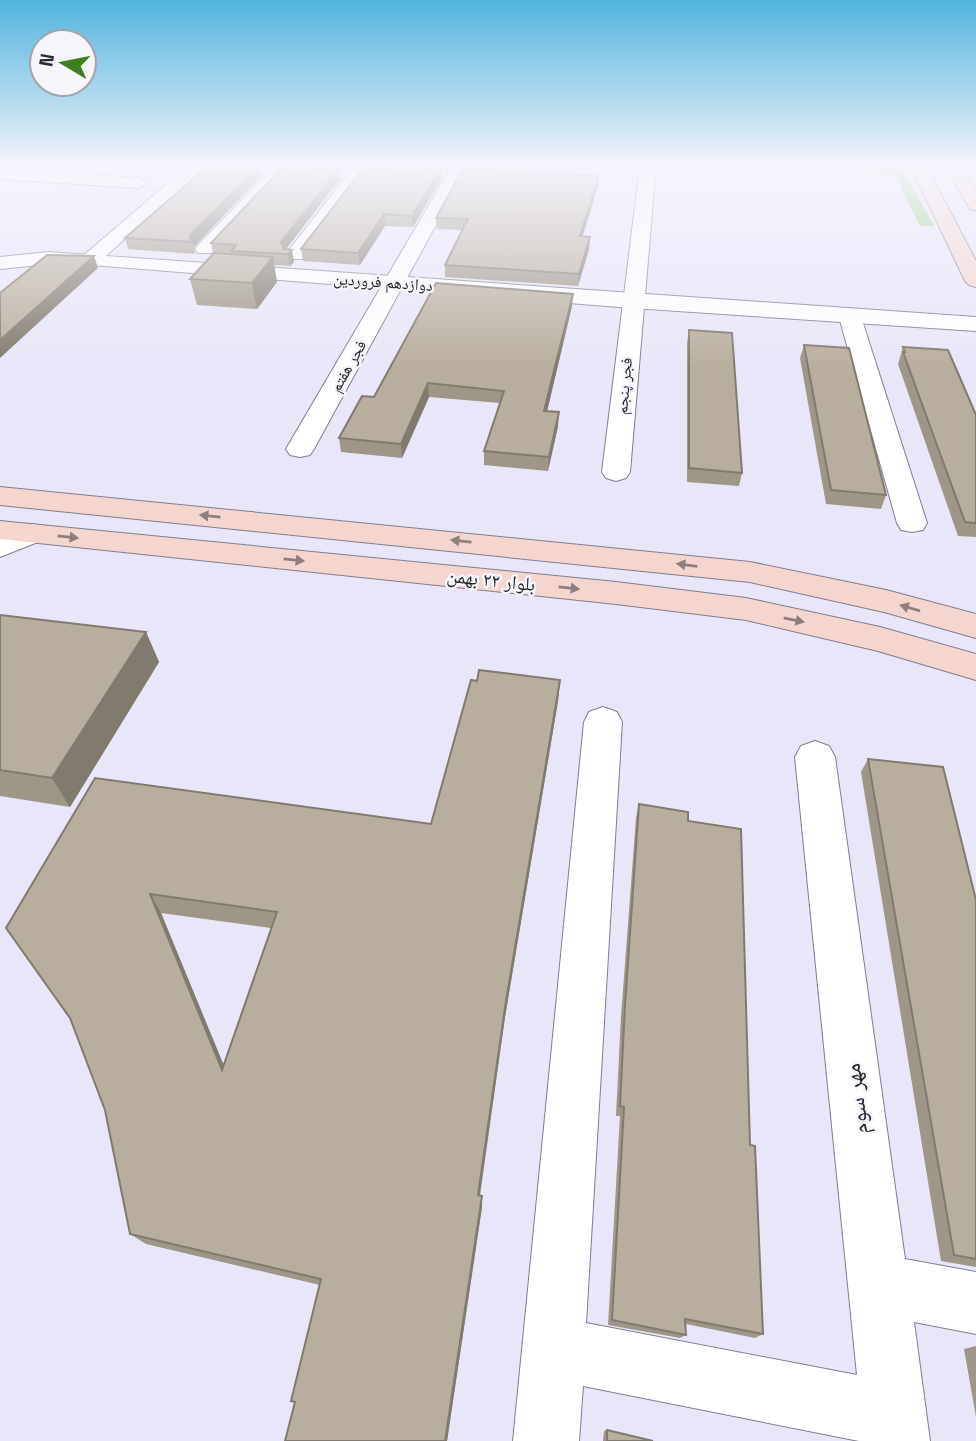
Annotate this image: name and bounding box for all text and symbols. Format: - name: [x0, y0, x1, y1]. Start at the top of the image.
- north arrow: [28, 28, 98, 98]
- text: N: [33, 52, 60, 69]
- street label: دوازدهم فروردین: [333, 268, 433, 296]
- street label: فجر هفتم: [325, 336, 371, 396]
- street label: فجر پنجم: [611, 357, 637, 415]
- one-way arrow: [199, 511, 221, 522]
- one-way arrow: [57, 531, 79, 542]
- one-way arrow: [450, 535, 472, 546]
- one-way arrow: [283, 555, 305, 566]
- one-way arrow: [676, 559, 698, 570]
- street label: بلوار ۲۲ بهمن: [445, 563, 537, 597]
- one-way arrow: [558, 583, 580, 594]
- one-way arrow: [899, 602, 920, 612]
- one-way arrow: [783, 615, 805, 626]
- street label: مهر سوم: [837, 1062, 876, 1136]

